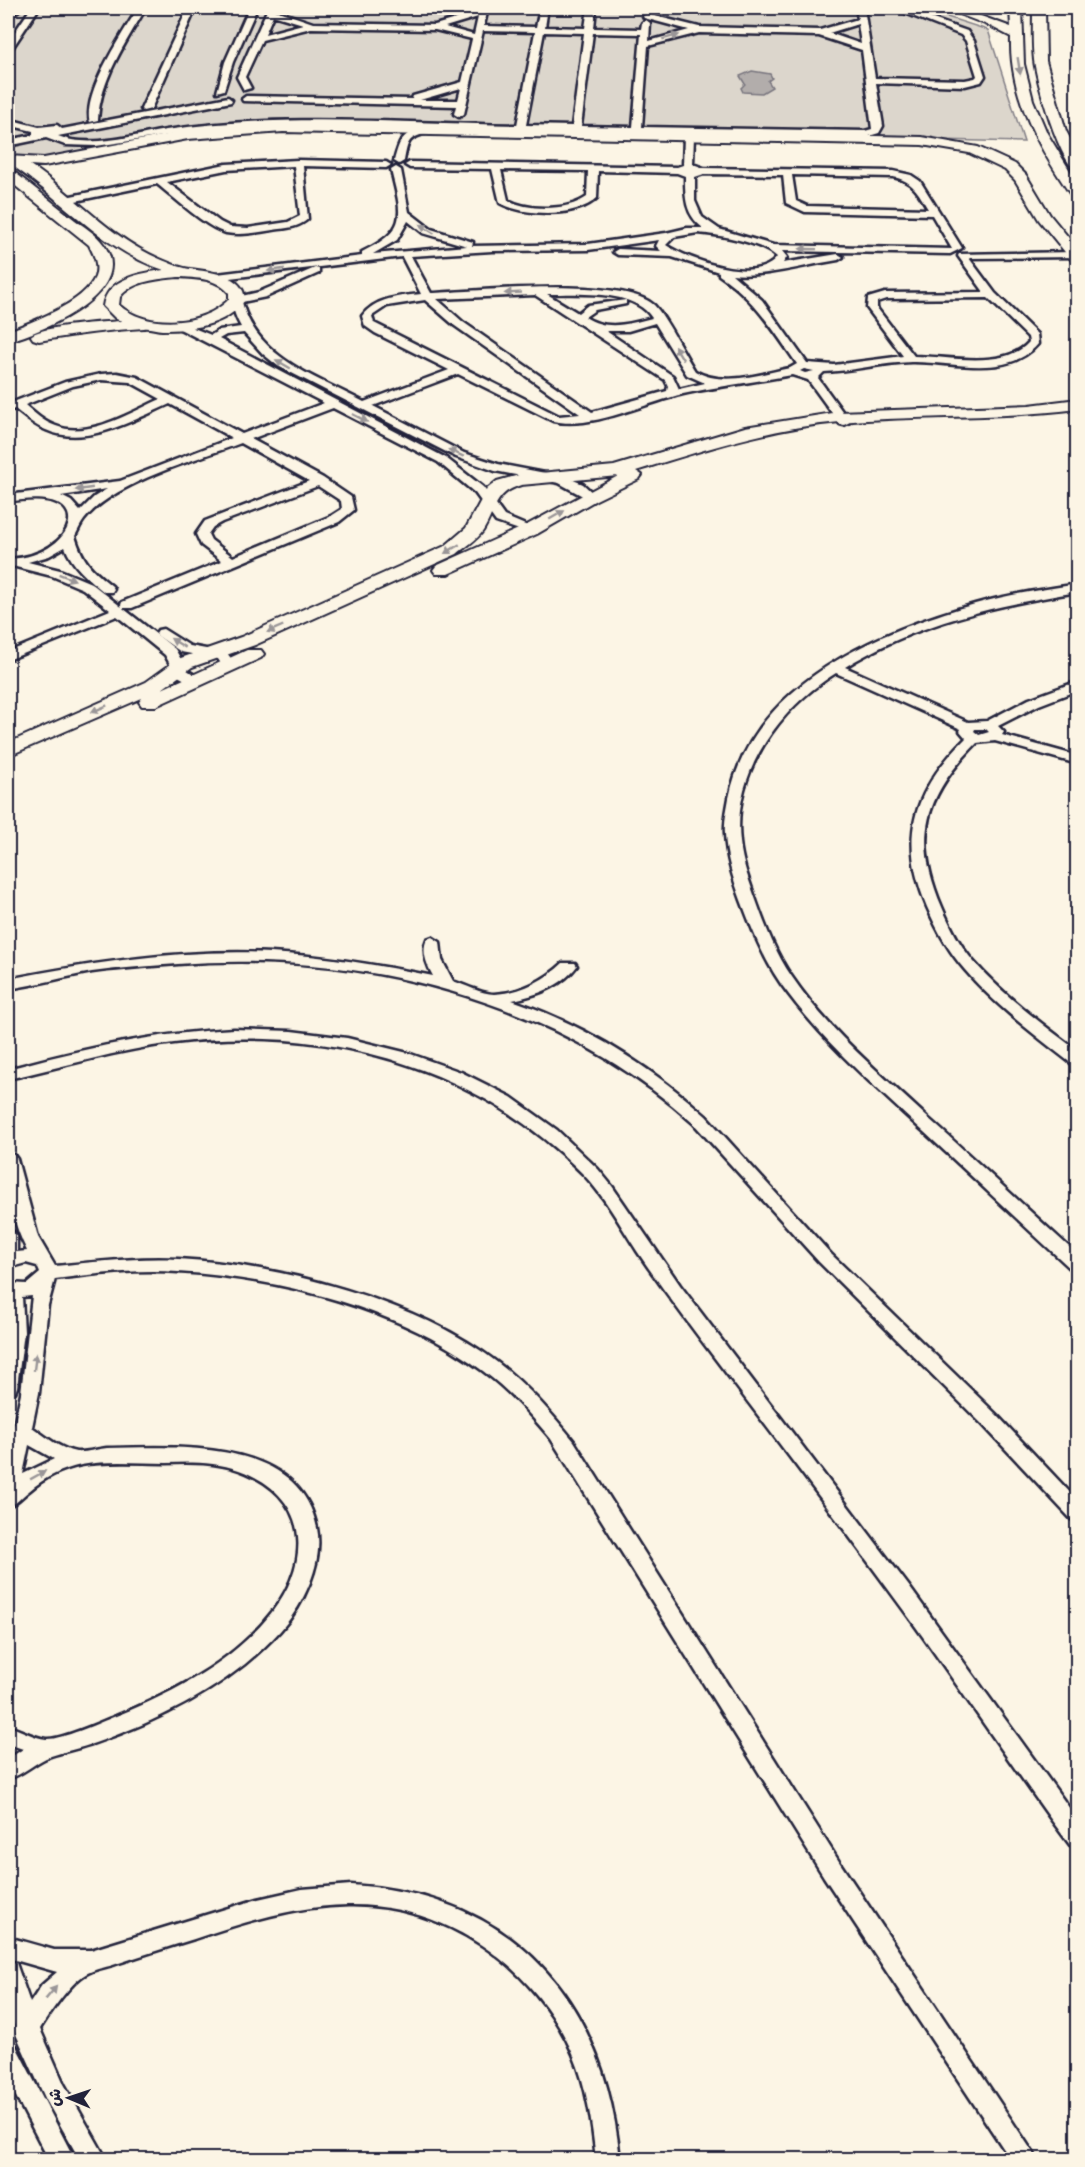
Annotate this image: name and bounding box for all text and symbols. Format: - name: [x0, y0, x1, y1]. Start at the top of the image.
- one-way arrow: [662, 32, 680, 41]
- one-way arrow: [1014, 56, 1023, 75]
- one-way arrow: [419, 224, 435, 235]
- one-way arrow: [798, 244, 817, 254]
- one-way arrow: [267, 265, 286, 274]
- one-way arrow: [503, 288, 522, 297]
- one-way arrow: [674, 344, 684, 361]
- one-way arrow: [274, 359, 291, 369]
- one-way arrow: [351, 413, 368, 423]
- one-way arrow: [448, 449, 465, 458]
- one-way arrow: [74, 484, 93, 493]
- one-way arrow: [549, 510, 566, 520]
- one-way arrow: [443, 544, 460, 554]
- one-way arrow: [58, 572, 76, 582]
- one-way arrow: [265, 624, 283, 634]
- one-way arrow: [170, 638, 187, 649]
- one-way arrow: [90, 705, 107, 714]
- one-way arrow: [30, 1352, 39, 1371]
- one-way arrow: [30, 1470, 47, 1480]
- one-way arrow: [44, 1985, 57, 2001]
- north arrow: [39, 2068, 99, 2128]
- text: ش: [44, 2088, 64, 2107]

